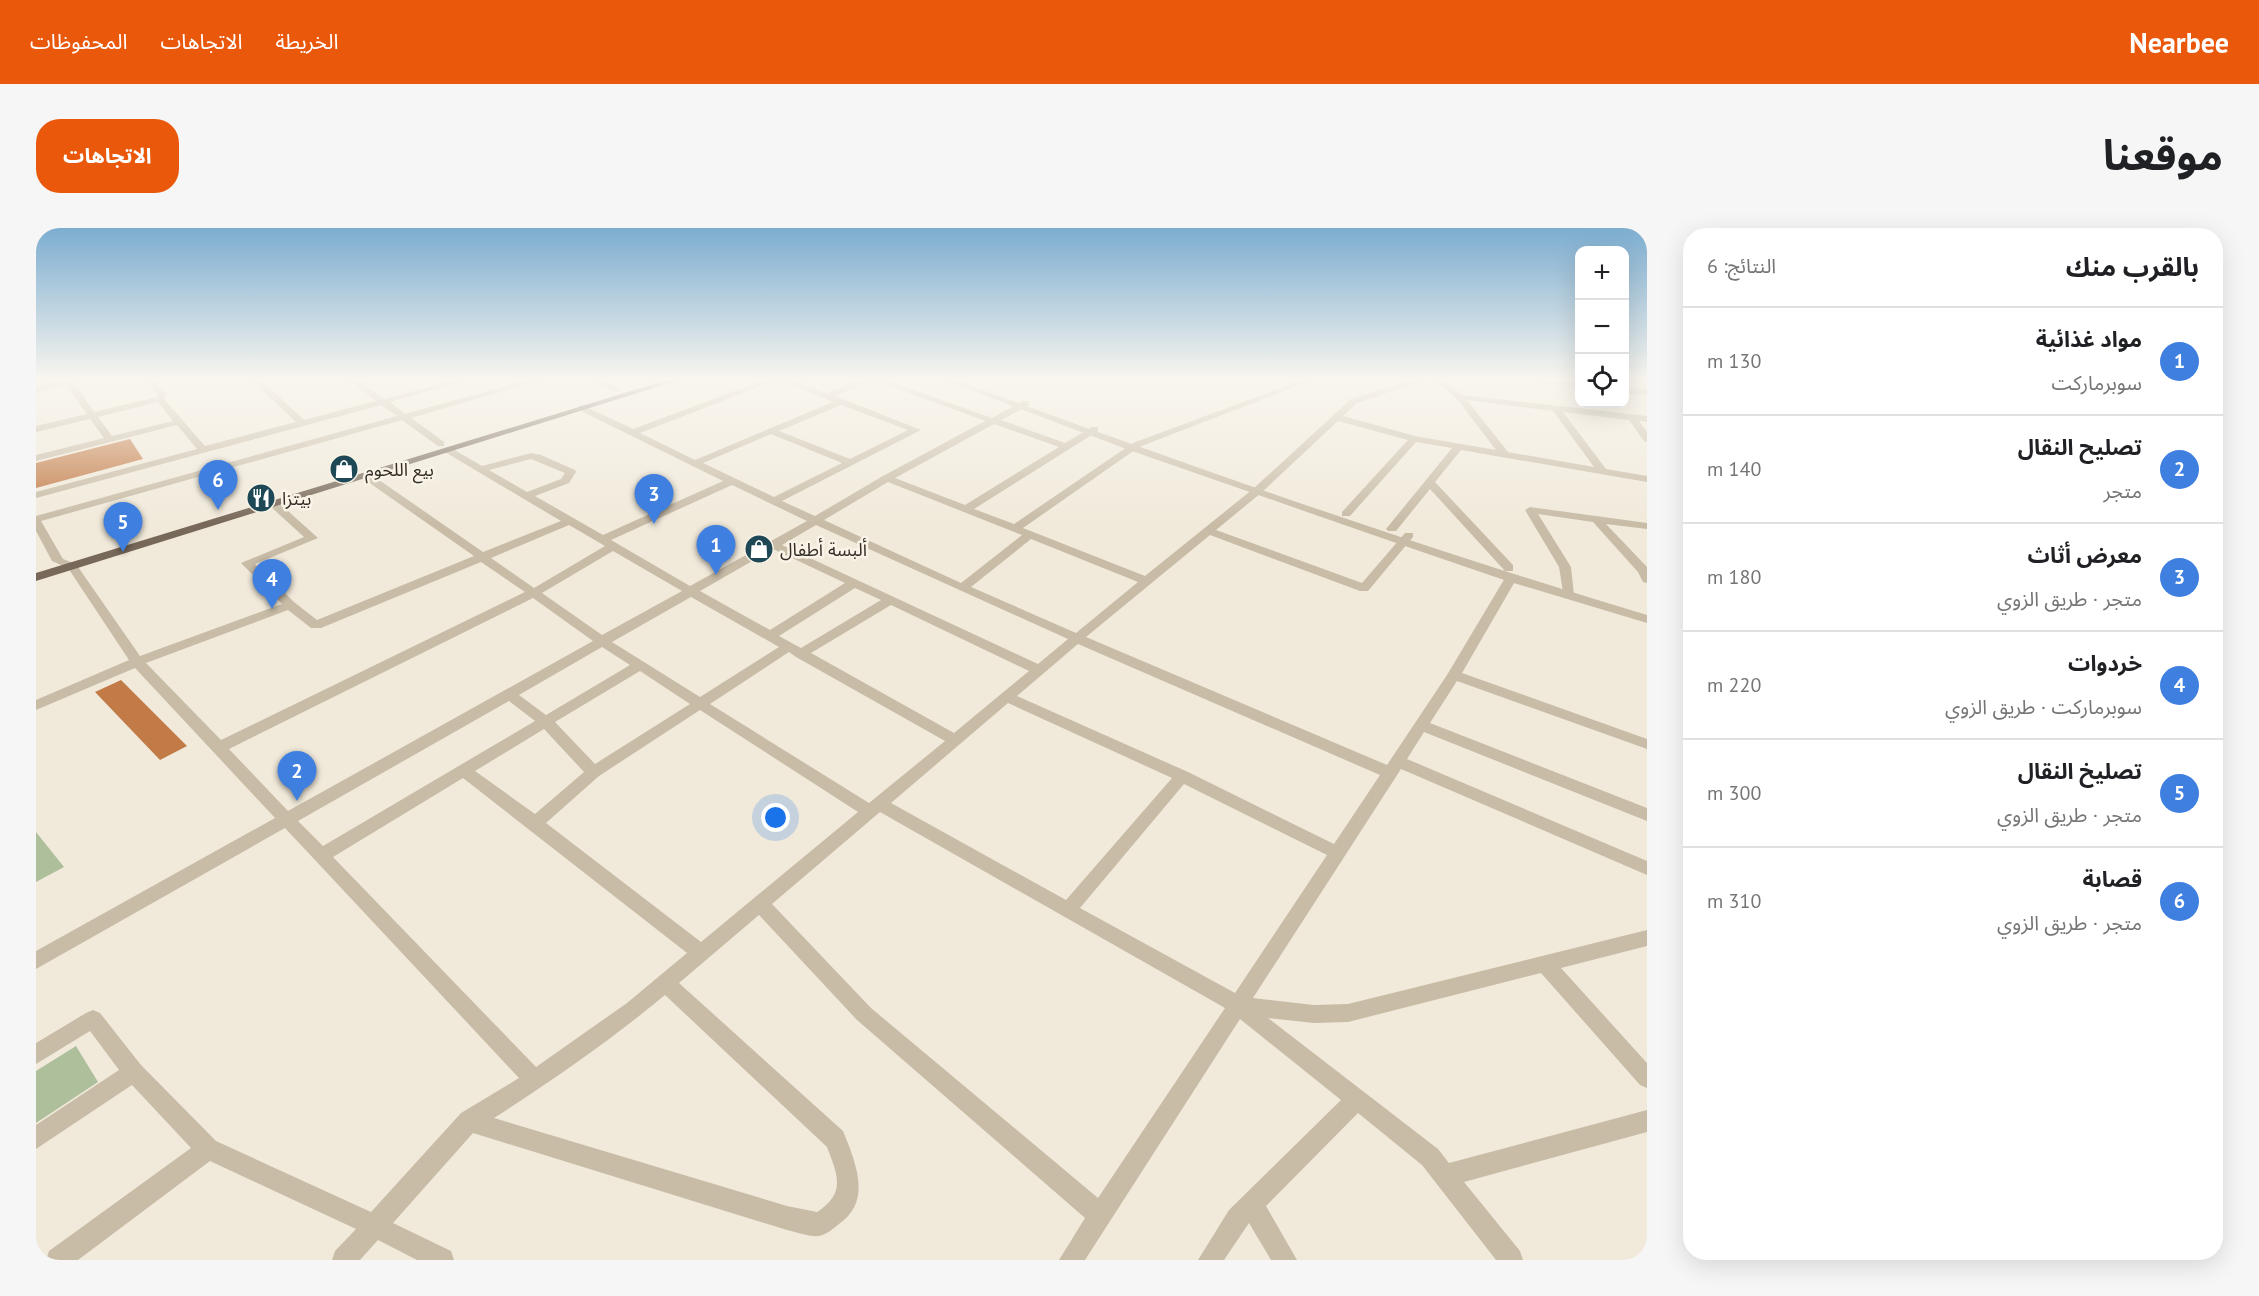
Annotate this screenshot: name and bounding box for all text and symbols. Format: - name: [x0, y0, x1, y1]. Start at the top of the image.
- text: Nearbee: [2129, 24, 2229, 61]
- text: المحفوظات: [30, 28, 127, 55]
- text: الاتجاهات: [160, 28, 242, 55]
- text: الخريطة: [275, 28, 338, 55]
- button: الاتجاهات: [36, 119, 179, 193]
- text: موقعنا: [2103, 127, 2223, 182]
- map controls: [1575, 246, 1629, 408]
- button: +: [1575, 246, 1629, 300]
- text: بالقرب منك: [2066, 250, 2199, 283]
- text: النتائج: 6: [1707, 253, 1776, 279]
- button: −: [1575, 300, 1629, 354]
- text: مواد غذائية: [2036, 325, 2142, 353]
- text: 130 m: [1707, 348, 1761, 374]
- text: 1: [2174, 348, 2185, 374]
- button: locate: [1575, 354, 1629, 408]
- text: سوبرماركت: [2051, 370, 2142, 396]
- text: تصليح النقال: [2018, 433, 2142, 461]
- shop icon: بيع اللحوم: [328, 453, 360, 485]
- text: 140 m: [1707, 456, 1761, 482]
- text: 2: [2174, 456, 2185, 482]
- place label: بيع اللحوم: [365, 458, 434, 484]
- pin: 6: [198, 460, 237, 510]
- pin: 3: [634, 474, 674, 524]
- text: متجر: [2103, 478, 2142, 504]
- restaurant icon: بيتزا: [245, 482, 277, 514]
- place label: بيتزا: [282, 487, 311, 510]
- pin: 5: [104, 502, 142, 552]
- pin: 1: [696, 526, 736, 575]
- shop icon: ألبسة أطفال: [743, 533, 775, 565]
- place label: ألبسة أطفال: [780, 538, 867, 561]
- text: معرض أثاث: [2028, 541, 2142, 569]
- pin: 4: [252, 560, 292, 609]
- text: 180 m: [1707, 564, 1761, 590]
- text: 3: [2174, 564, 2185, 590]
- text: متجر · طريق الزوي: [1997, 586, 2142, 612]
- text: خردوات: [2068, 649, 2142, 677]
- text: 220 m: [1707, 672, 1761, 698]
- text: 4: [2174, 672, 2185, 698]
- text: سوبرماركت · طريق الزوي: [1945, 694, 2142, 720]
- pin: 2: [278, 752, 316, 801]
- text: تصليخ النقال: [2018, 757, 2142, 785]
- text: 300 m: [1707, 780, 1761, 806]
- text: 5: [2174, 780, 2185, 806]
- text: متجر · طريق الزوي: [1997, 802, 2142, 828]
- your location: [761, 803, 790, 832]
- text: قصابة: [2083, 865, 2142, 893]
- text: 310 m: [1707, 888, 1761, 914]
- text: 6: [2174, 888, 2185, 914]
- text: متجر · طريق الزوي: [1997, 910, 2142, 936]

